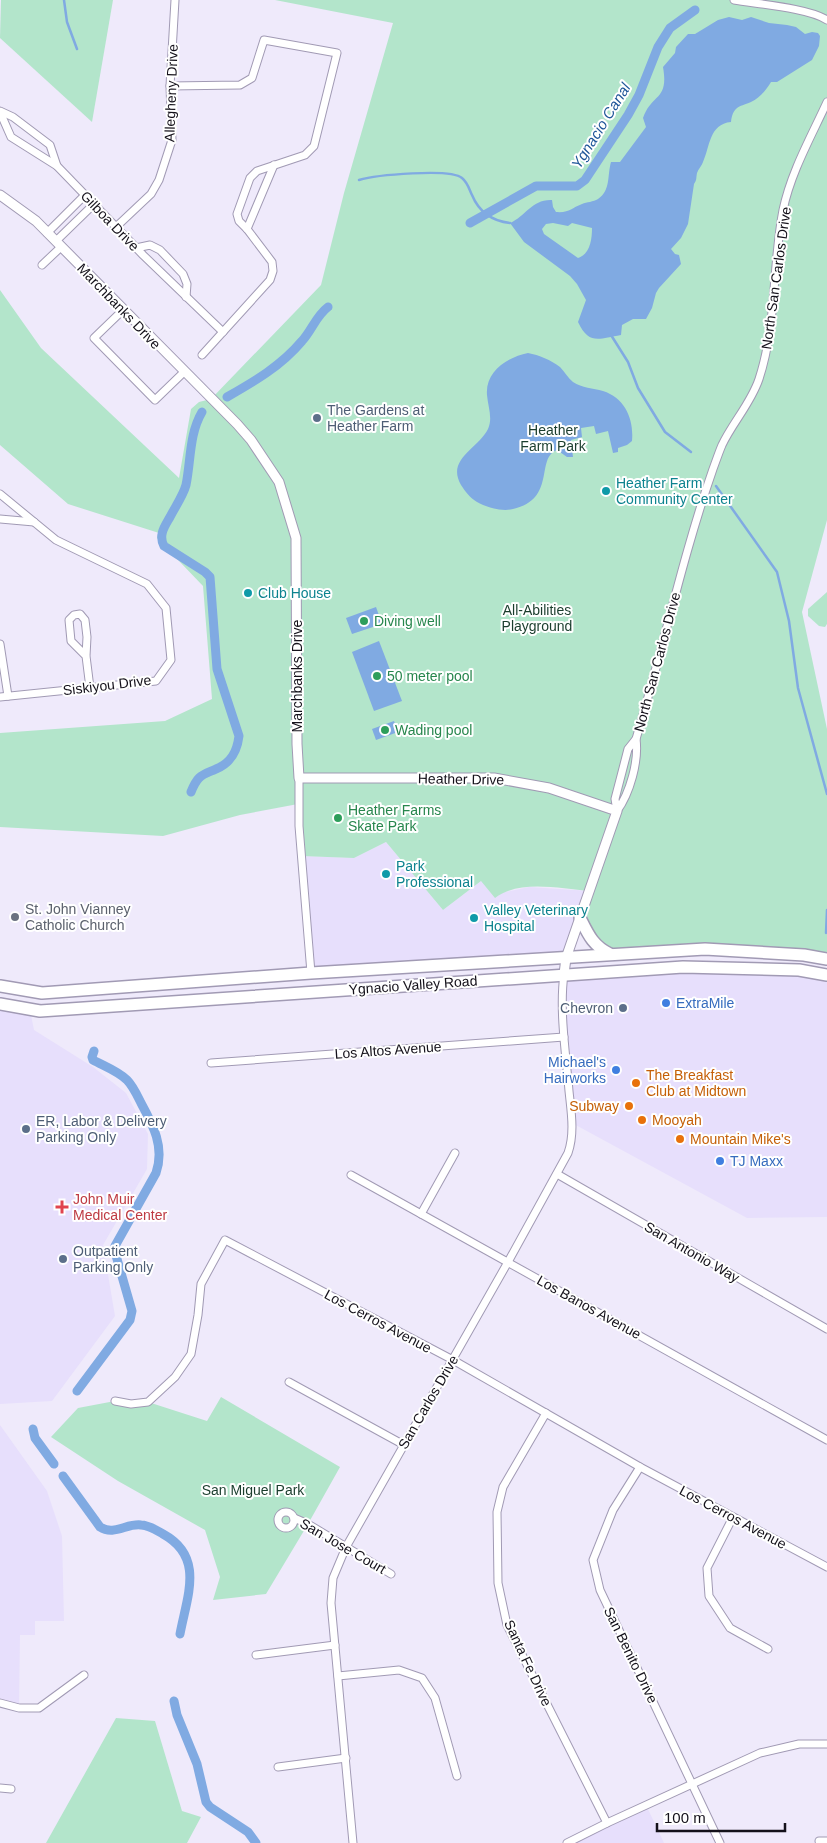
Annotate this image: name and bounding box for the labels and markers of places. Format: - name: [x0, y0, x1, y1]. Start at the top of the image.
- place label: The Gardens at Heather Farm: [327, 402, 424, 434]
- marker: The Gardens at Heather Farm: [311, 412, 323, 424]
- place label: Heather Farm Community Center: [616, 475, 733, 507]
- marker: Heather Farm Community Center: [600, 485, 612, 497]
- place label: Club House: [258, 585, 331, 601]
- marker: Club House: [242, 587, 254, 599]
- place label: Diving well: [374, 613, 441, 629]
- marker: Diving well: [358, 615, 370, 627]
- place label: 50 meter pool: [387, 668, 473, 684]
- marker: 50 meter pool: [371, 670, 383, 682]
- place label: Wading pool: [395, 722, 472, 738]
- marker: Wading pool: [379, 724, 391, 736]
- place label: Heather Farms Skate Park: [348, 802, 441, 834]
- marker: Heather Farms Skate Park: [332, 812, 344, 824]
- place label: Park Professional: [396, 858, 473, 890]
- marker: Park Professional: [380, 868, 392, 880]
- place label: St. John Vianney Catholic Church: [25, 901, 131, 933]
- place label: Valley Veterinary Hospital: [484, 902, 588, 934]
- marker: St. John Vianney Catholic Church: [9, 911, 21, 923]
- marker: Valley Veterinary Hospital: [468, 912, 480, 924]
- place label: ExtraMile: [676, 995, 735, 1011]
- marker: ExtraMile: [660, 997, 672, 1009]
- place label: Chevron: [560, 1000, 613, 1016]
- marker: Chevron: [617, 1002, 629, 1014]
- place label: Michael's Hairworks: [544, 1054, 606, 1086]
- marker: Michael's Hairworks: [610, 1064, 622, 1076]
- place label: The Breakfast Club at Midtown: [646, 1067, 746, 1099]
- marker: The Breakfast Club at Midtown: [630, 1077, 642, 1089]
- place label: Subway: [569, 1098, 619, 1114]
- marker: Subway: [623, 1100, 635, 1112]
- place label: Mooyah: [652, 1112, 702, 1128]
- place label: ER, Labor & Delivery Parking Only: [36, 1113, 167, 1145]
- marker: Mooyah: [636, 1114, 648, 1126]
- marker: ER, Labor & Delivery Parking Only: [20, 1123, 32, 1135]
- place label: Mountain Mike's: [690, 1131, 791, 1147]
- marker: Mountain Mike's: [674, 1133, 686, 1145]
- place label: TJ Maxx: [730, 1153, 783, 1169]
- marker: TJ Maxx: [714, 1155, 726, 1167]
- place label: John Muir Medical Center: [73, 1191, 167, 1223]
- marker: John Muir Medical Center: [55, 1200, 69, 1214]
- place label: Outpatient Parking Only: [73, 1243, 153, 1275]
- marker: Outpatient Parking Only: [57, 1253, 69, 1265]

